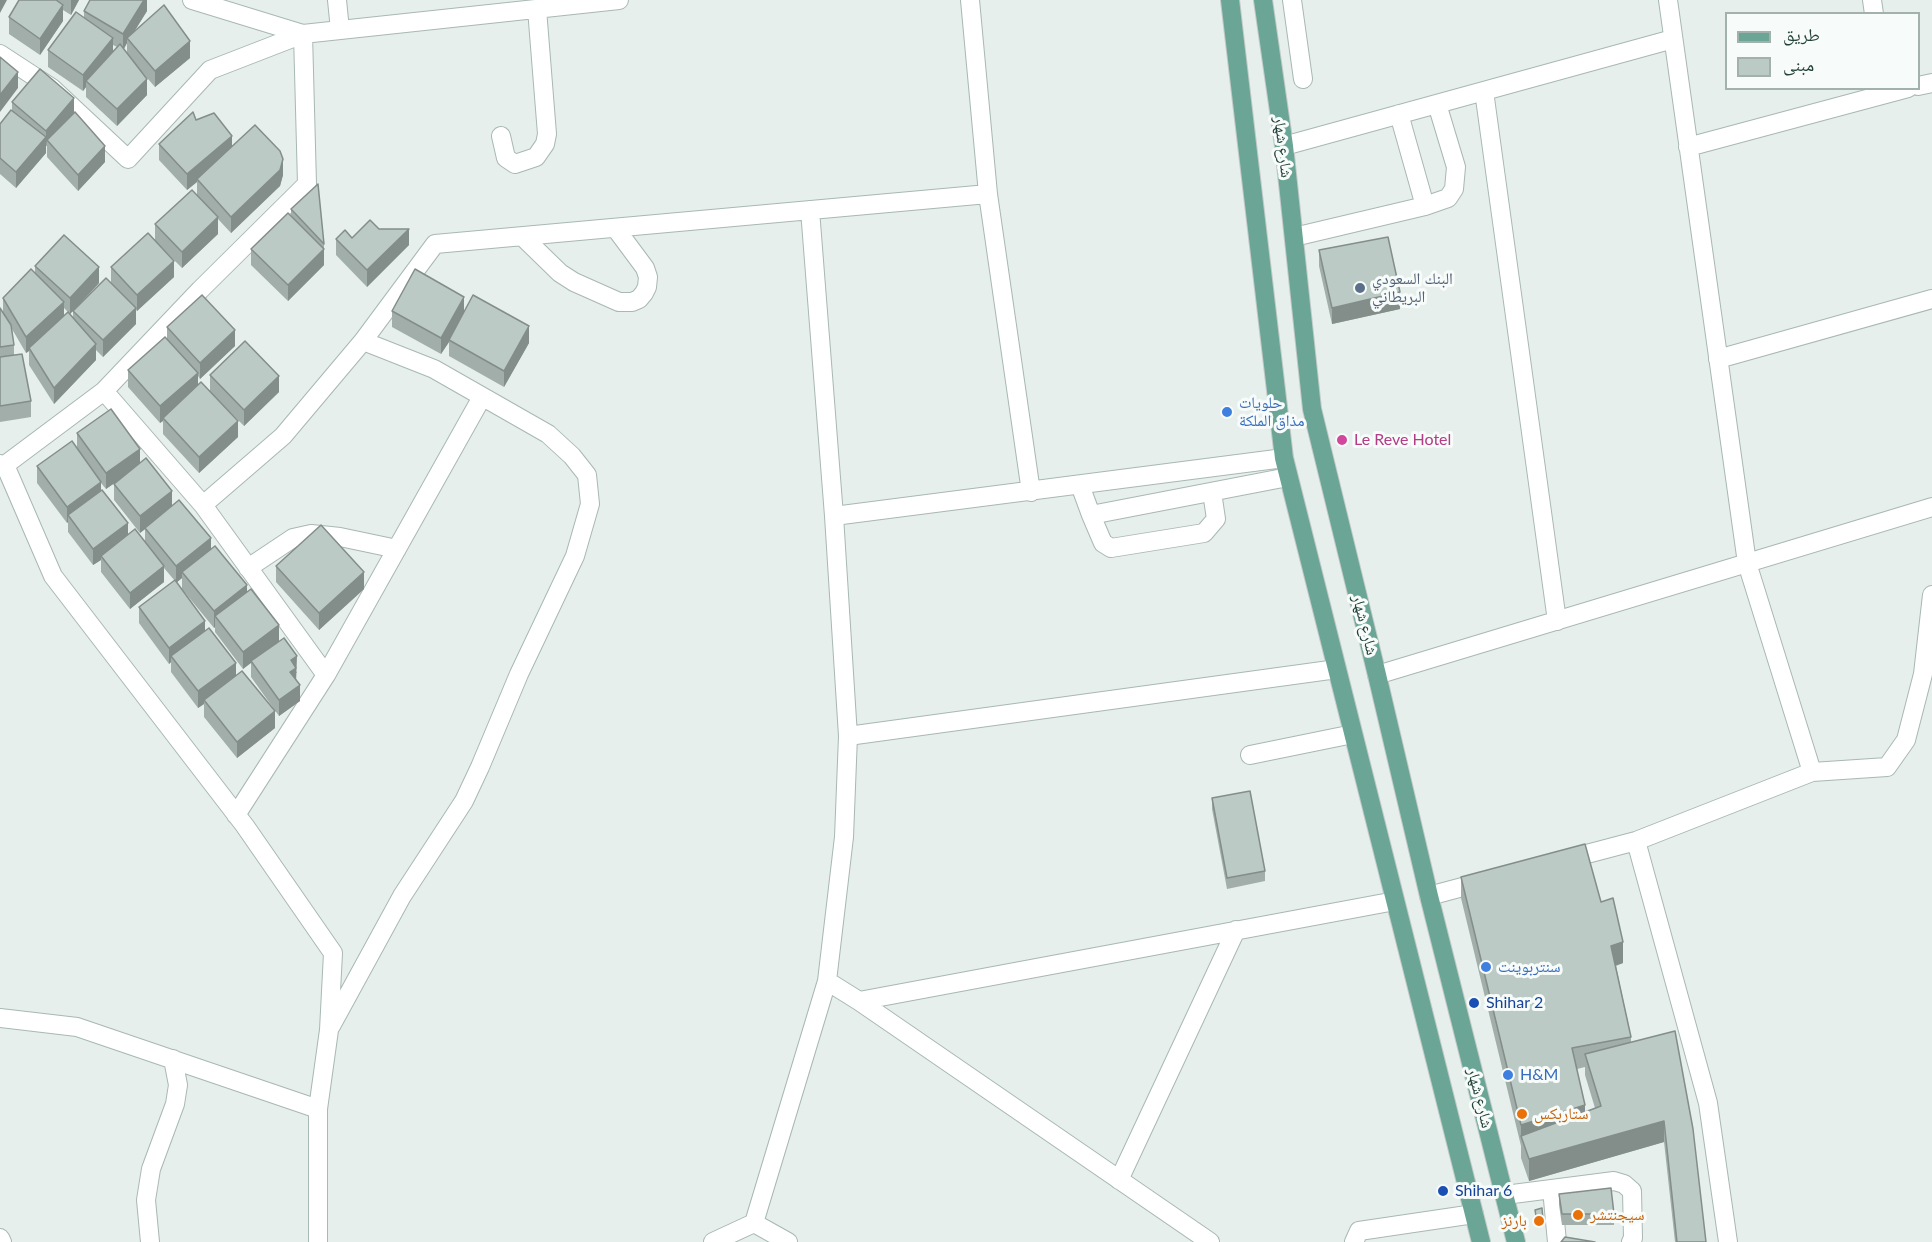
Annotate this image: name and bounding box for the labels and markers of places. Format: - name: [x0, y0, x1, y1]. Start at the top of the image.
- place label: البنك السعودي البريطاني: [1372, 269, 1453, 307]
- marker: البنك السعودي البريطاني: [1353, 281, 1367, 295]
- place label: حلويات مذاق الملكة: [1239, 393, 1304, 431]
- marker: حلويات مذاق الملكة: [1220, 405, 1234, 419]
- place label: Le Reve Hotel: [1354, 430, 1451, 450]
- marker: Le Reve Hotel: [1335, 433, 1349, 447]
- place label: سنتربوينت: [1498, 957, 1561, 977]
- marker: سنتربوينت: [1479, 960, 1493, 974]
- place label: Shihar 2: [1486, 993, 1543, 1013]
- marker: Shihar 2: [1467, 996, 1481, 1010]
- place label: H&M: [1520, 1065, 1558, 1085]
- marker: H&M: [1501, 1068, 1515, 1082]
- place label: ستاربكس: [1534, 1104, 1589, 1124]
- marker: ستاربكس: [1515, 1107, 1529, 1121]
- place label: Shihar 6: [1455, 1181, 1512, 1201]
- marker: Shihar 6: [1436, 1184, 1450, 1198]
- place label: سيجنتشر: [1590, 1205, 1644, 1225]
- marker: سيجنتشر: [1571, 1208, 1585, 1222]
- place label: بارنز: [1502, 1211, 1527, 1231]
- marker: بارنز: [1532, 1214, 1546, 1228]

